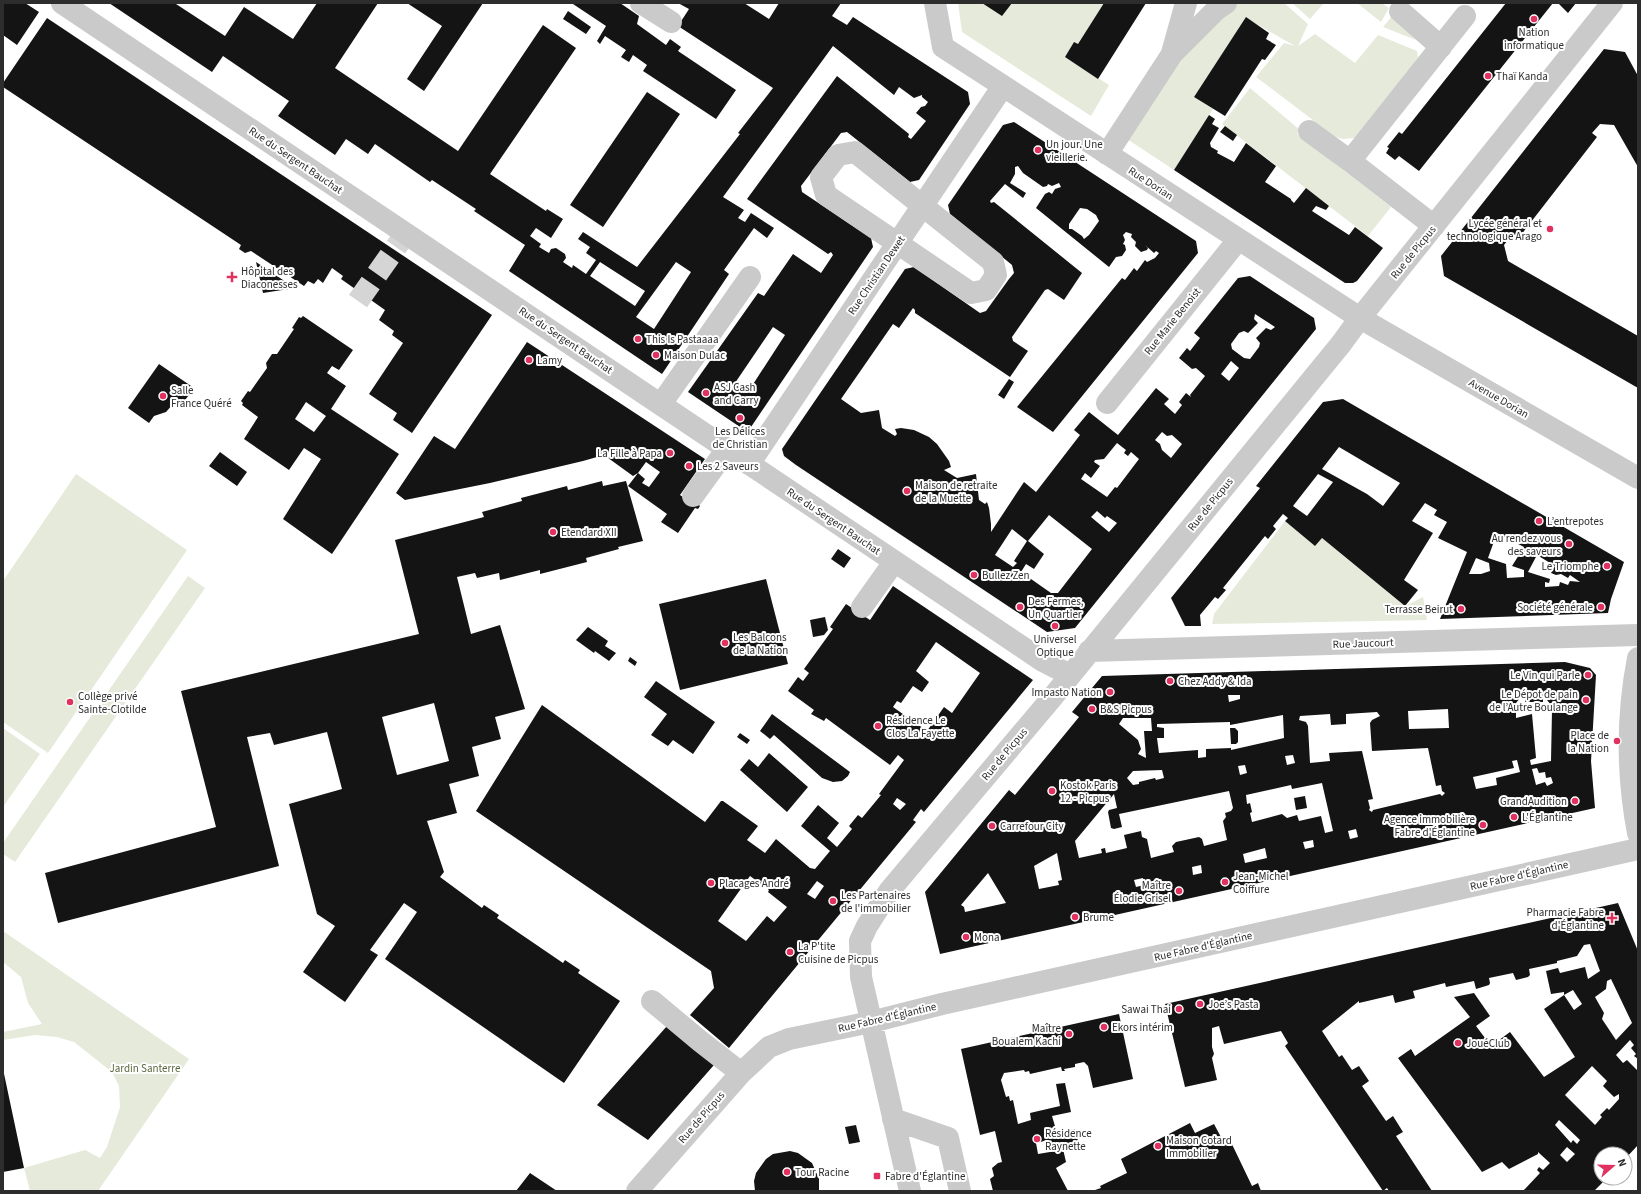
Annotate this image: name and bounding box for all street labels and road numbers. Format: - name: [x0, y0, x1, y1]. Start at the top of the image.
- street label: Rue du Sergent Bauchat: [246, 123, 346, 198]
- street label: Rue Dorian: [1125, 163, 1176, 204]
- street label: Rue de Picpus: [1387, 222, 1440, 282]
- street label: Rue Christian Dewet: [844, 233, 909, 318]
- street label: Rue Marie Benoist: [1141, 284, 1204, 358]
- street label: Rue du Sergent Bauchat: [516, 303, 616, 378]
- street label: Avenue Dorian: [1466, 375, 1531, 422]
- street label: Rue de Picpus: [1184, 474, 1237, 534]
- street label: Rue du Sergent Bauchat: [784, 484, 884, 559]
- street label: Rue Jaucourt: [1332, 635, 1394, 652]
- street label: Rue de Picpus: [978, 725, 1031, 784]
- street label: Rue Fabre d'Églantine: [1469, 857, 1570, 894]
- street label: Rue Fabre d'Églantine: [1153, 928, 1254, 965]
- street label: Rue Fabre d'Églantine: [837, 999, 938, 1036]
- street label: Rue de Picpus: [675, 1088, 728, 1147]

